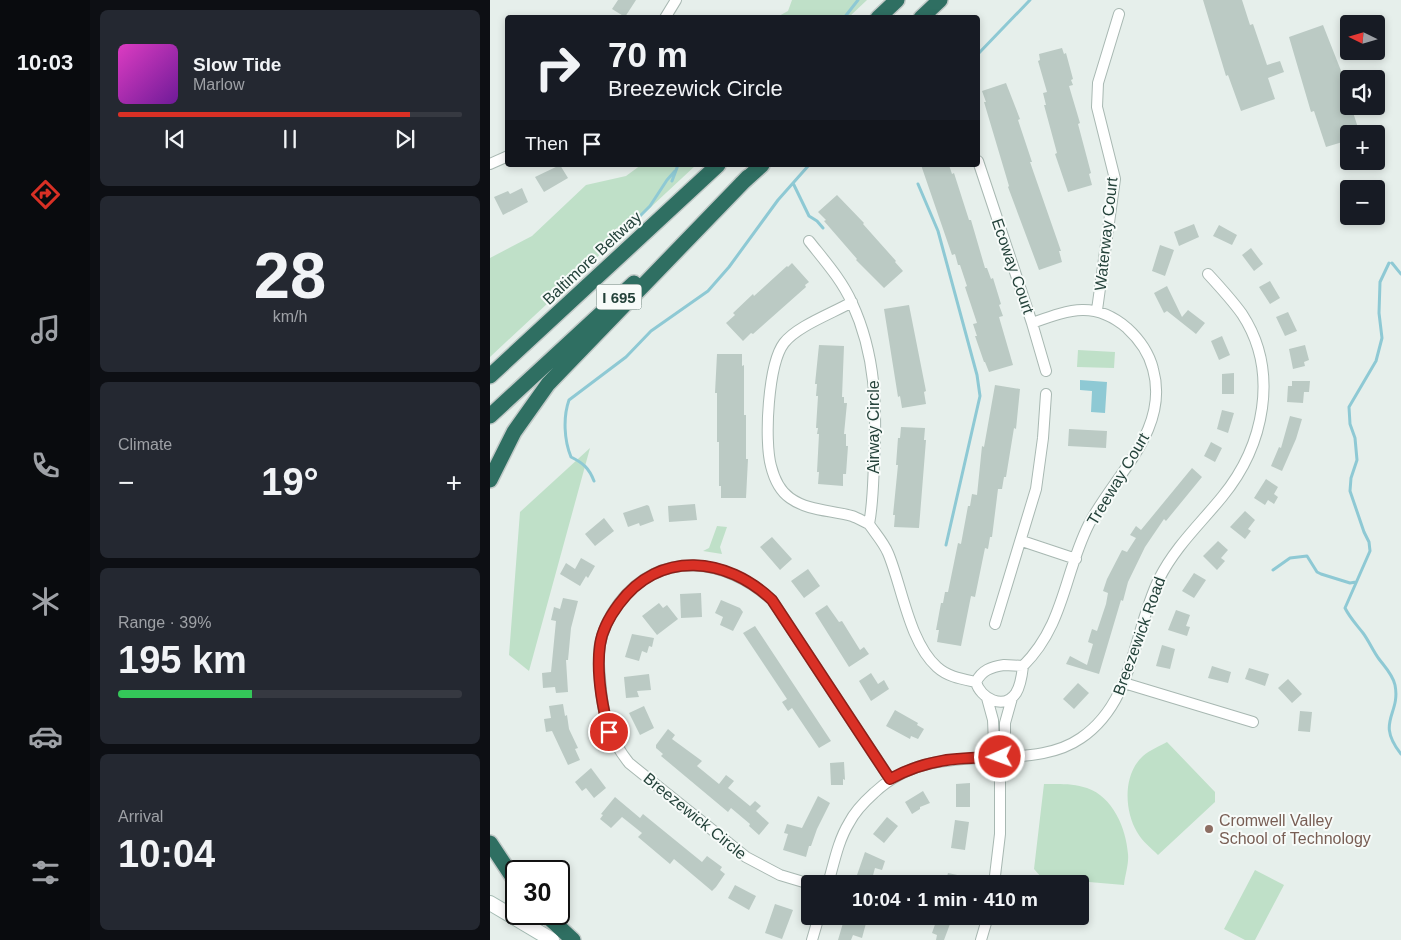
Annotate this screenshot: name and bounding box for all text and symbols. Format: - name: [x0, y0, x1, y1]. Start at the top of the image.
- north arrow: [1340, 15, 1385, 60]
- map controls: [1340, 15, 1385, 225]
- icon: right: [525, 35, 590, 100]
- text: 70 m: [608, 35, 688, 74]
- text: 10:03: [17, 50, 73, 75]
- text: Slow Tide: [193, 54, 281, 75]
- button: sound: [1340, 70, 1385, 115]
- text: Marlow: [193, 76, 245, 93]
- text: Breezewick Circle: [608, 76, 783, 101]
- icon: previous: [161, 125, 189, 153]
- icon: pause: [276, 125, 304, 153]
- icon: next: [391, 125, 419, 153]
- button: +: [1340, 125, 1385, 170]
- icon: arrive: [578, 130, 606, 158]
- text: Then: [525, 133, 568, 154]
- street label: Waterway Court: [1092, 176, 1120, 292]
- icon: directions: [28, 177, 63, 212]
- button: −: [1340, 180, 1385, 225]
- street label: Baltimore Beltway: [539, 208, 645, 308]
- street label: Ecoway Court: [989, 216, 1037, 316]
- text: 28: [254, 239, 326, 312]
- road number: I 695: [596, 284, 642, 310]
- text: km/h: [273, 308, 307, 325]
- icon: music: [28, 312, 63, 347]
- street label: Airway Circle: [865, 380, 882, 474]
- street label: Treeway Court: [1084, 429, 1152, 528]
- text: Climate: [118, 436, 172, 453]
- icon: phone: [28, 448, 63, 483]
- text: 19°: [261, 461, 319, 503]
- text: −: [118, 467, 134, 498]
- text: +: [446, 467, 462, 498]
- street label: Breezewick Road: [1110, 575, 1168, 697]
- icon: climate: [28, 584, 63, 619]
- text: Range · 39%: [118, 614, 211, 631]
- text: 195 km: [118, 639, 247, 681]
- pin: [588, 711, 630, 753]
- icon: arrive: [595, 718, 623, 746]
- icon: car: [28, 719, 63, 754]
- position arrow: [973, 730, 1025, 782]
- street label: Breezewick Circle: [640, 769, 750, 863]
- text: Arrival: [118, 808, 163, 825]
- place label: Cromwell Valley School of Technology: [1219, 812, 1371, 847]
- marker: Cromwell Valley School of Technology: [1203, 823, 1215, 835]
- text: 10:04: [118, 833, 215, 875]
- icon: filters: [28, 855, 63, 890]
- speed limit sign: 30: [505, 860, 570, 925]
- text: 10:04 · 1 min · 410 m: [852, 889, 1038, 910]

